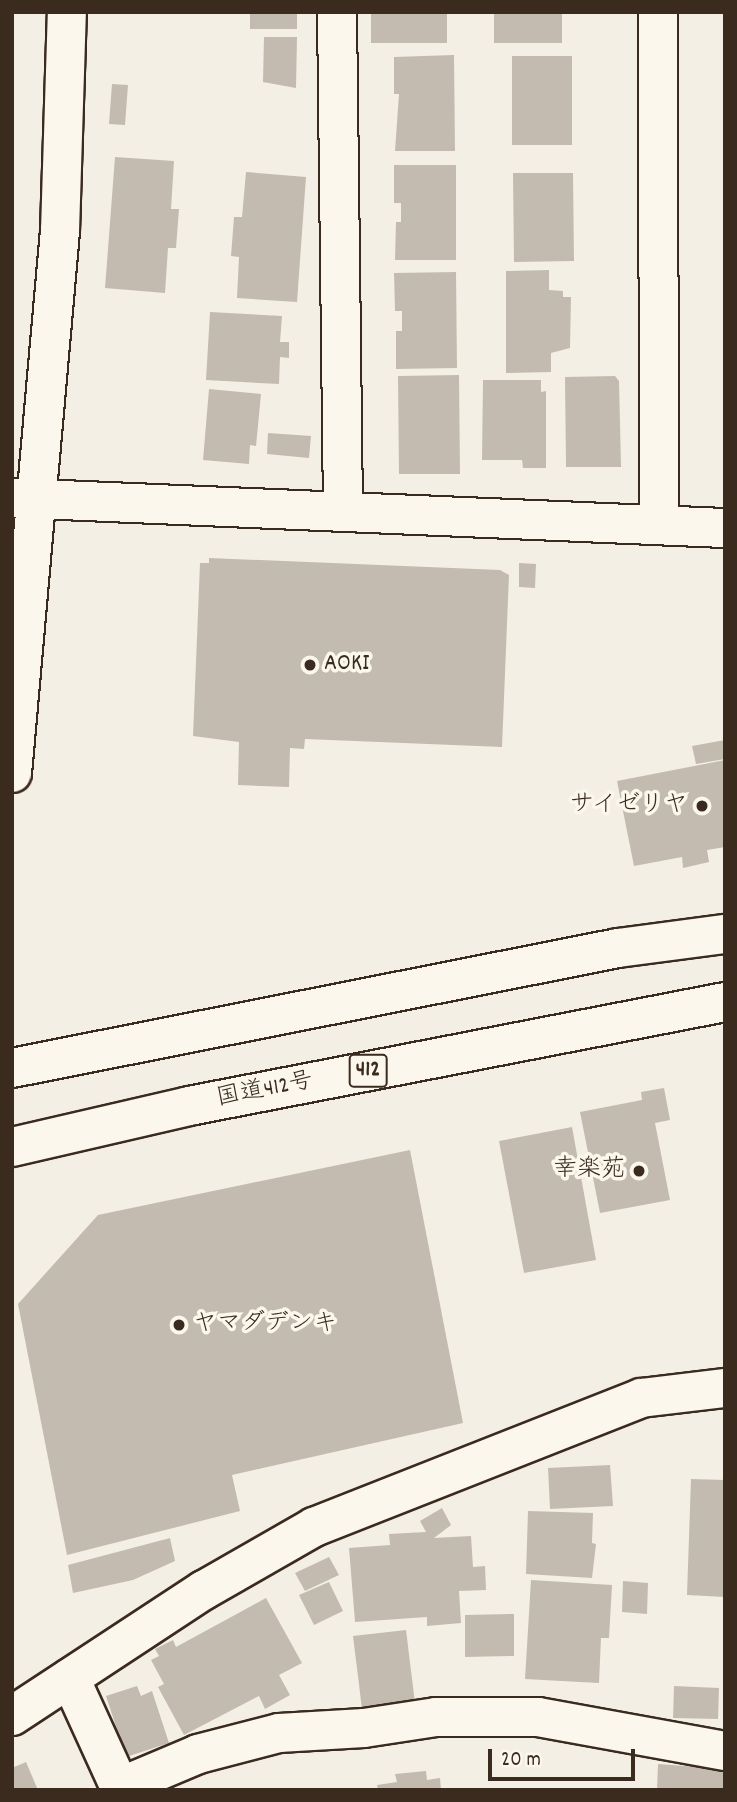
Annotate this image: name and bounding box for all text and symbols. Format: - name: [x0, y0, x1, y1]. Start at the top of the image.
- place label: AOKI: [324, 651, 369, 679]
- marker: AOKI: [302, 657, 318, 673]
- place label: サイゼリヤ: [568, 792, 688, 820]
- marker: サイゼリヤ: [694, 798, 710, 814]
- road number: 412: [347, 1052, 389, 1090]
- street label: 国道412号: [214, 1068, 316, 1114]
- place label: 幸楽苑: [553, 1157, 625, 1185]
- marker: 幸楽苑: [631, 1163, 647, 1179]
- place label: ヤマダデンキ: [193, 1311, 337, 1339]
- marker: ヤマダデンキ: [171, 1317, 187, 1333]
- scale bar: [492, 1736, 639, 1780]
- text: 20 m: [501, 1746, 541, 1776]

